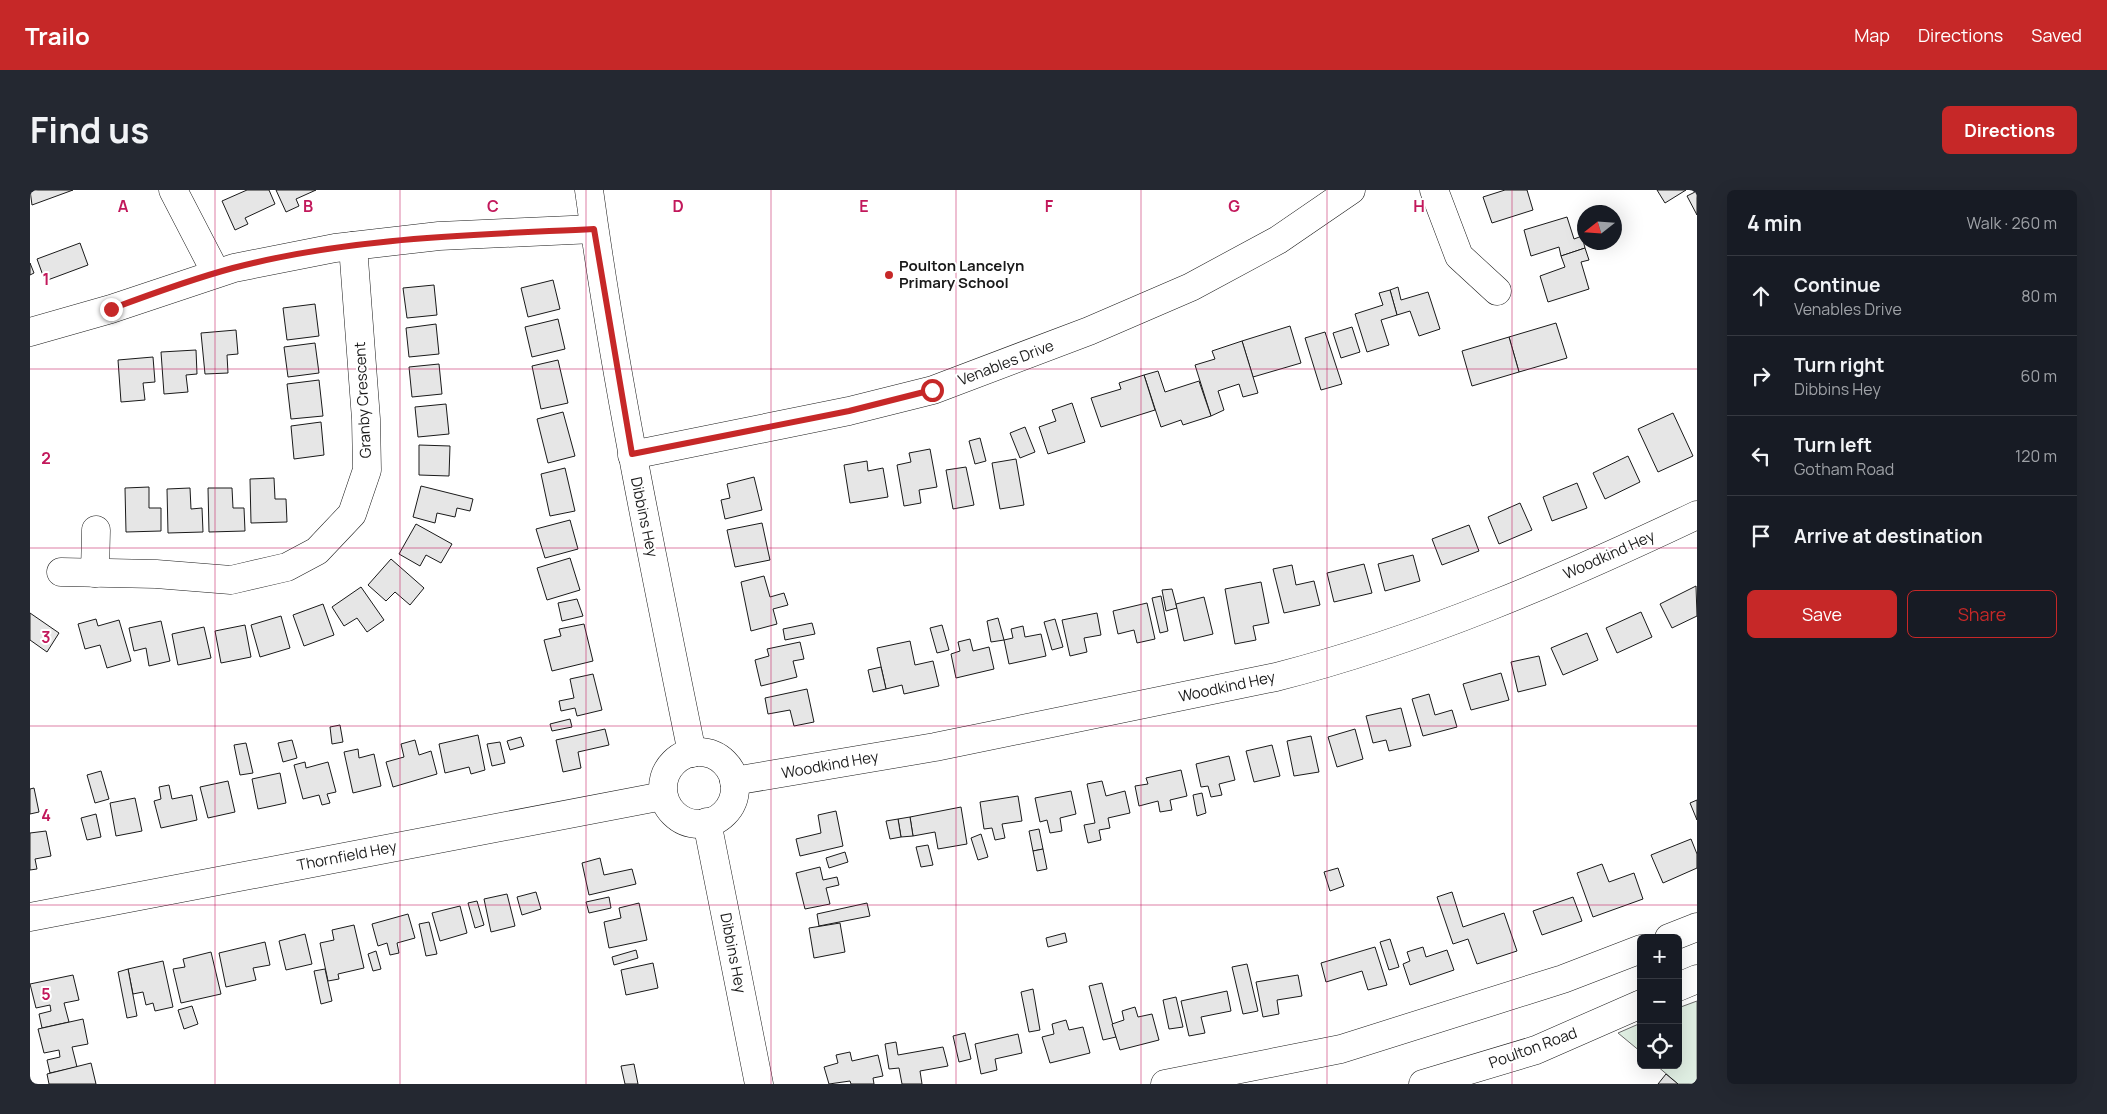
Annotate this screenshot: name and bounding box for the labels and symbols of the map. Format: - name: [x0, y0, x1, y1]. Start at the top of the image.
- text: A: [118, 195, 129, 217]
- text: B: [303, 195, 313, 217]
- text: C: [487, 195, 499, 217]
- text: D: [672, 195, 684, 217]
- text: E: [859, 195, 869, 217]
- text: F: [1045, 195, 1054, 217]
- text: G: [1228, 195, 1240, 217]
- text: H: [1413, 195, 1425, 217]
- north arrow: [1577, 205, 1622, 250]
- place label: Poulton Lancelyn Primary School: [899, 255, 1024, 293]
- text: 1: [42, 268, 50, 290]
- marker: Poulton Lancelyn Primary School: [883, 269, 895, 281]
- route end: [100, 298, 123, 321]
- street label: Venables Drive: [955, 335, 1057, 390]
- street label: Granby Crescent: [349, 341, 376, 459]
- route start: [921, 379, 944, 402]
- text: 2: [41, 447, 51, 469]
- street label: Dibbins Hey: [626, 475, 663, 559]
- street label: Woodkind Hey: [1560, 525, 1658, 584]
- text: 3: [41, 626, 51, 648]
- street label: Woodkind Hey: [1177, 666, 1277, 707]
- street label: Woodkind Hey: [780, 746, 880, 783]
- text: 4: [41, 804, 51, 826]
- street label: Thornfield Hey: [295, 836, 399, 875]
- street label: Dibbins Hey: [715, 911, 752, 995]
- text: 5: [41, 983, 51, 1005]
- street label: Poulton Road: [1486, 1022, 1580, 1073]

